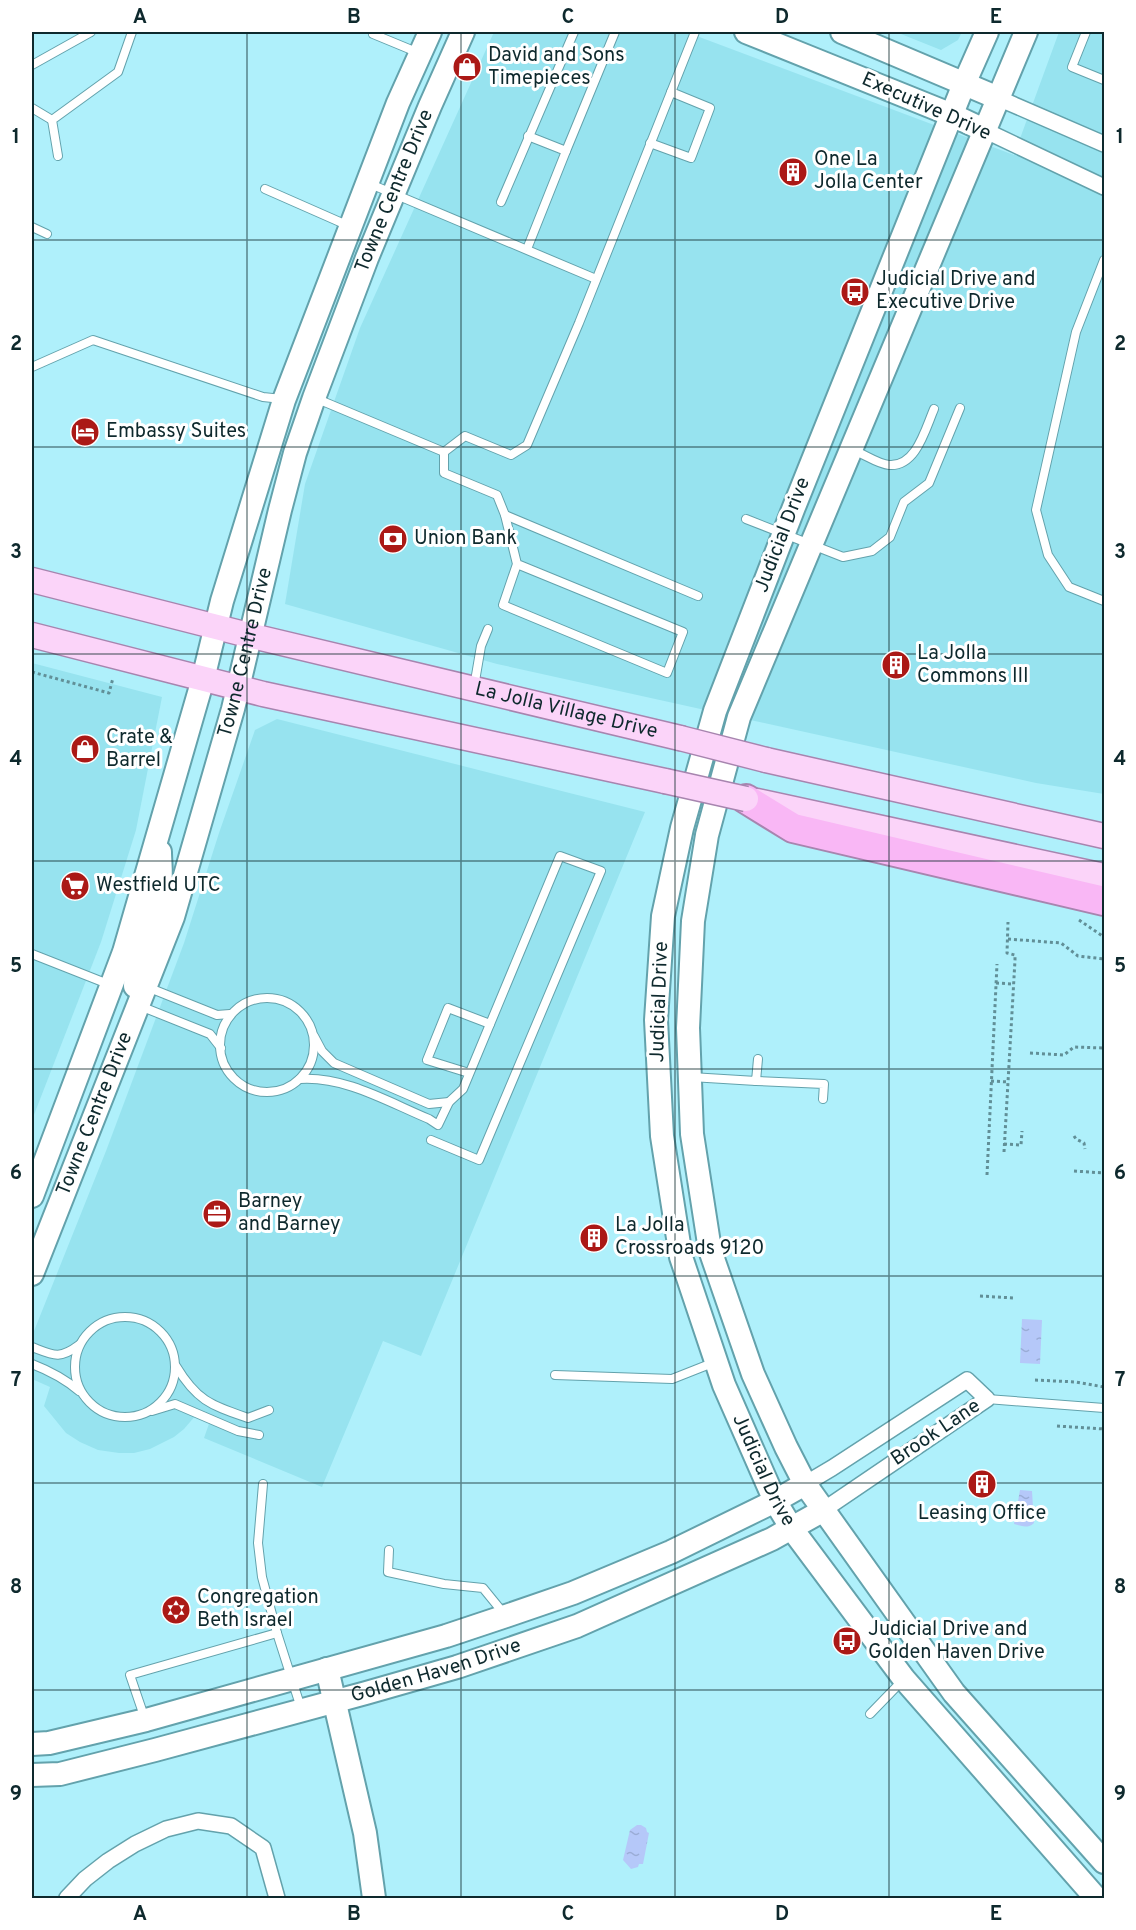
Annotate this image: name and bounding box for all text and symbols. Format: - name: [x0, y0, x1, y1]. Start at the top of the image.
- text: A: [133, 5, 147, 31]
- text: B: [347, 5, 361, 31]
- text: C: [562, 5, 574, 31]
- text: D: [775, 5, 789, 31]
- text: E: [990, 5, 1002, 31]
- place label: David and Sons Timepieces: [488, 43, 625, 92]
- shop icon: David and Sons Timepieces: [451, 51, 483, 83]
- street label: Executive Drive: [857, 67, 995, 147]
- street label: Towne Centre Drive: [350, 106, 440, 276]
- text: 1: [12, 125, 20, 151]
- text: 1: [1116, 125, 1124, 151]
- place label: One La Jolla Center: [814, 147, 923, 196]
- building icon: One La Jolla Center: [777, 156, 809, 188]
- place label: Judicial Drive and Executive Drive: [876, 267, 1036, 316]
- bus stop icon: Judicial Drive and Executive Drive: [839, 276, 871, 308]
- text: 2: [10, 332, 22, 358]
- text: 2: [1114, 332, 1126, 358]
- hotel icon: Embassy Suites: [69, 416, 101, 448]
- place label: Embassy Suites: [106, 419, 246, 445]
- street label: Judicial Drive: [749, 474, 817, 596]
- bank icon: Union Bank: [377, 523, 409, 555]
- place label: Union Bank: [414, 526, 517, 552]
- text: 3: [10, 540, 22, 566]
- text: 3: [1114, 540, 1126, 566]
- street label: Towne Centre Drive: [212, 565, 279, 741]
- place label: La Jolla Commons III: [917, 641, 1029, 690]
- building icon: La Jolla Commons III: [880, 649, 912, 681]
- street label: La Jolla Village Drive: [472, 677, 660, 745]
- place label: Crate & Barrel: [106, 725, 173, 774]
- shop icon: Crate & Barrel: [69, 733, 101, 765]
- text: 4: [10, 747, 22, 773]
- text: 4: [1114, 747, 1126, 773]
- supermarket icon: Westfield UTC: [59, 870, 91, 902]
- place label: Westfield UTC: [96, 873, 221, 899]
- street label: Judicial Drive: [645, 941, 675, 1063]
- text: 5: [10, 954, 22, 980]
- text: 5: [1114, 954, 1126, 980]
- street label: Towne Centre Drive: [51, 1028, 139, 1200]
- text: 6: [10, 1161, 22, 1187]
- text: 6: [1114, 1161, 1126, 1187]
- place label: Barney and Barney: [238, 1189, 341, 1238]
- office icon: Barney and Barney: [201, 1198, 233, 1230]
- place label: La Jolla Crossroads 9120: [615, 1213, 764, 1262]
- building icon: La Jolla Crossroads 9120: [578, 1222, 610, 1254]
- text: 7: [11, 1368, 21, 1394]
- text: 7: [1115, 1368, 1125, 1394]
- street label: Brook Lane: [886, 1394, 986, 1472]
- street label: Judicial Drive: [725, 1410, 801, 1532]
- building icon: Leasing Office: [966, 1468, 998, 1500]
- place label: Leasing Office: [918, 1501, 1046, 1527]
- text: 8: [10, 1575, 22, 1601]
- text: 8: [1114, 1575, 1126, 1601]
- place label: Congregation Beth Israel: [197, 1585, 319, 1634]
- synagogue icon: Congregation Beth Israel: [160, 1594, 192, 1626]
- place label: Judicial Drive and Golden Haven Drive: [868, 1617, 1045, 1666]
- bus stop icon: Judicial Drive and Golden Haven Drive: [831, 1625, 863, 1657]
- street label: Golden Haven Drive: [348, 1633, 525, 1709]
- text: 9: [10, 1782, 22, 1808]
- text: 9: [1114, 1782, 1126, 1808]
- text: A: [133, 1902, 147, 1928]
- text: B: [347, 1902, 361, 1928]
- text: C: [562, 1902, 574, 1928]
- text: D: [775, 1902, 789, 1928]
- text: E: [990, 1902, 1002, 1928]

